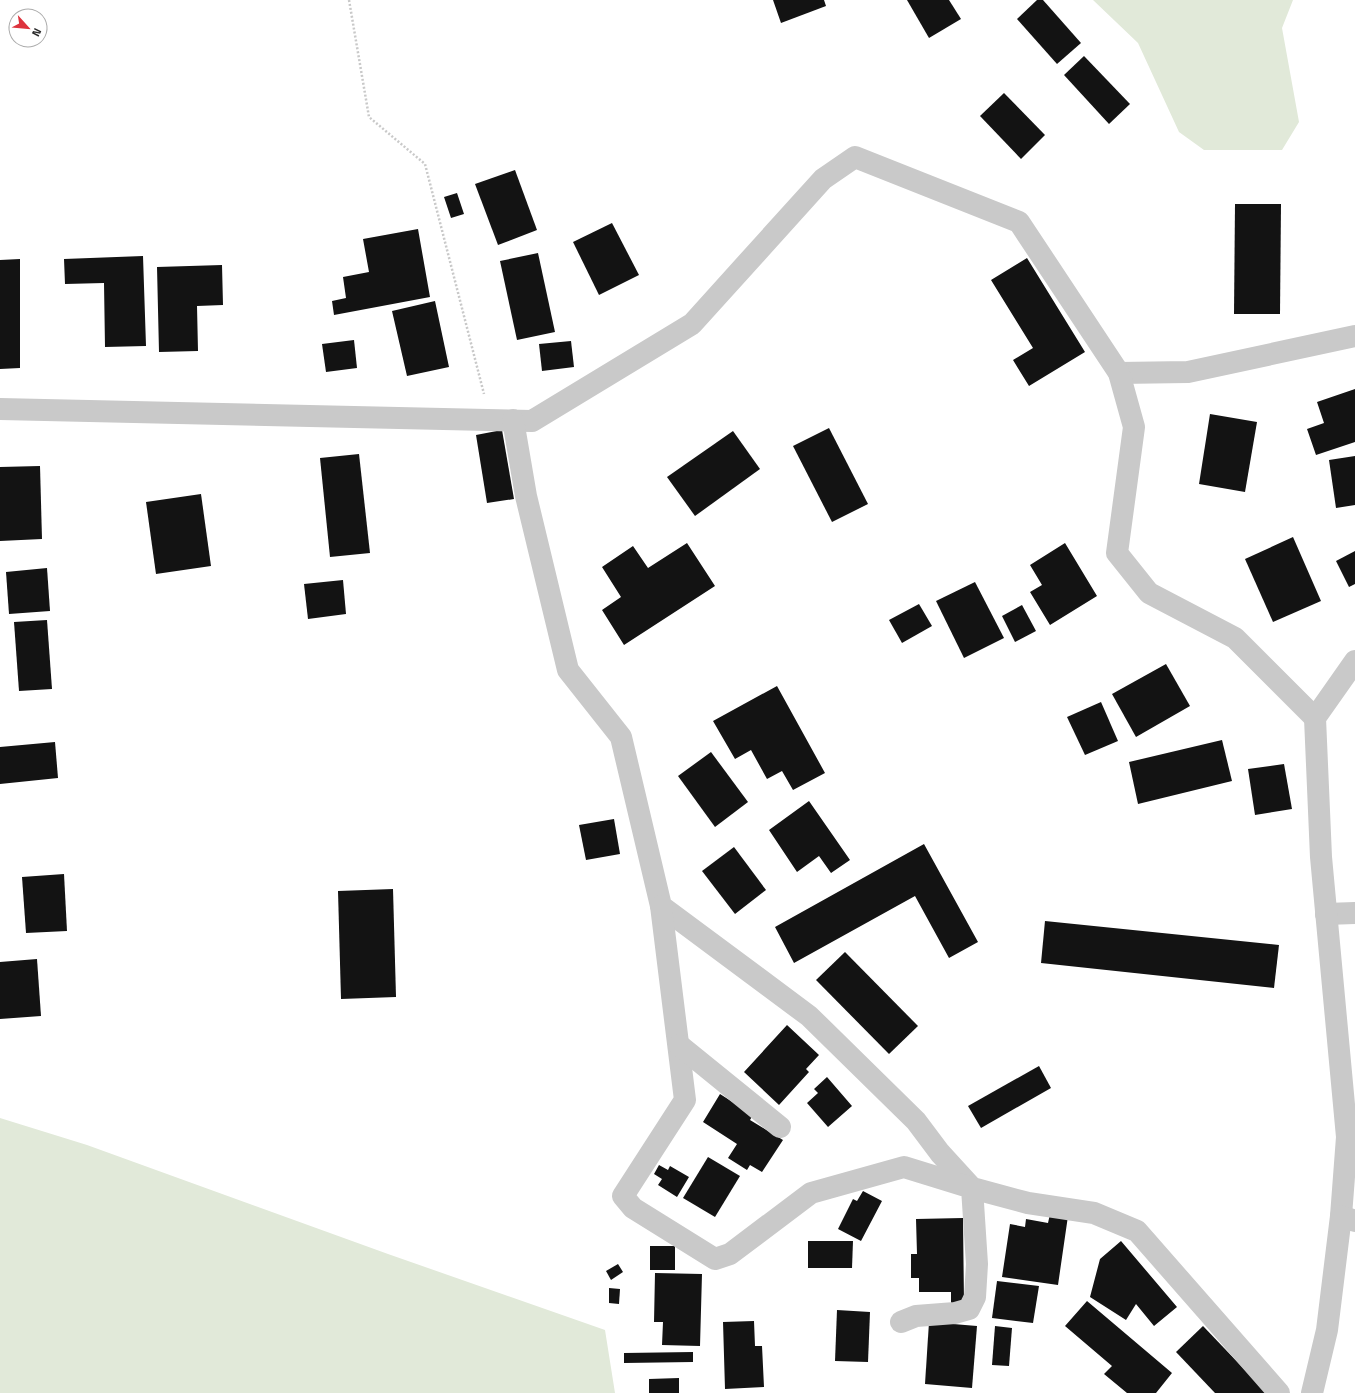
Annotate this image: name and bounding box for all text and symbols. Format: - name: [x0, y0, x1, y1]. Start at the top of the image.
- north arrow: [8, 8, 48, 48]
- text: N: [28, 26, 46, 40]

